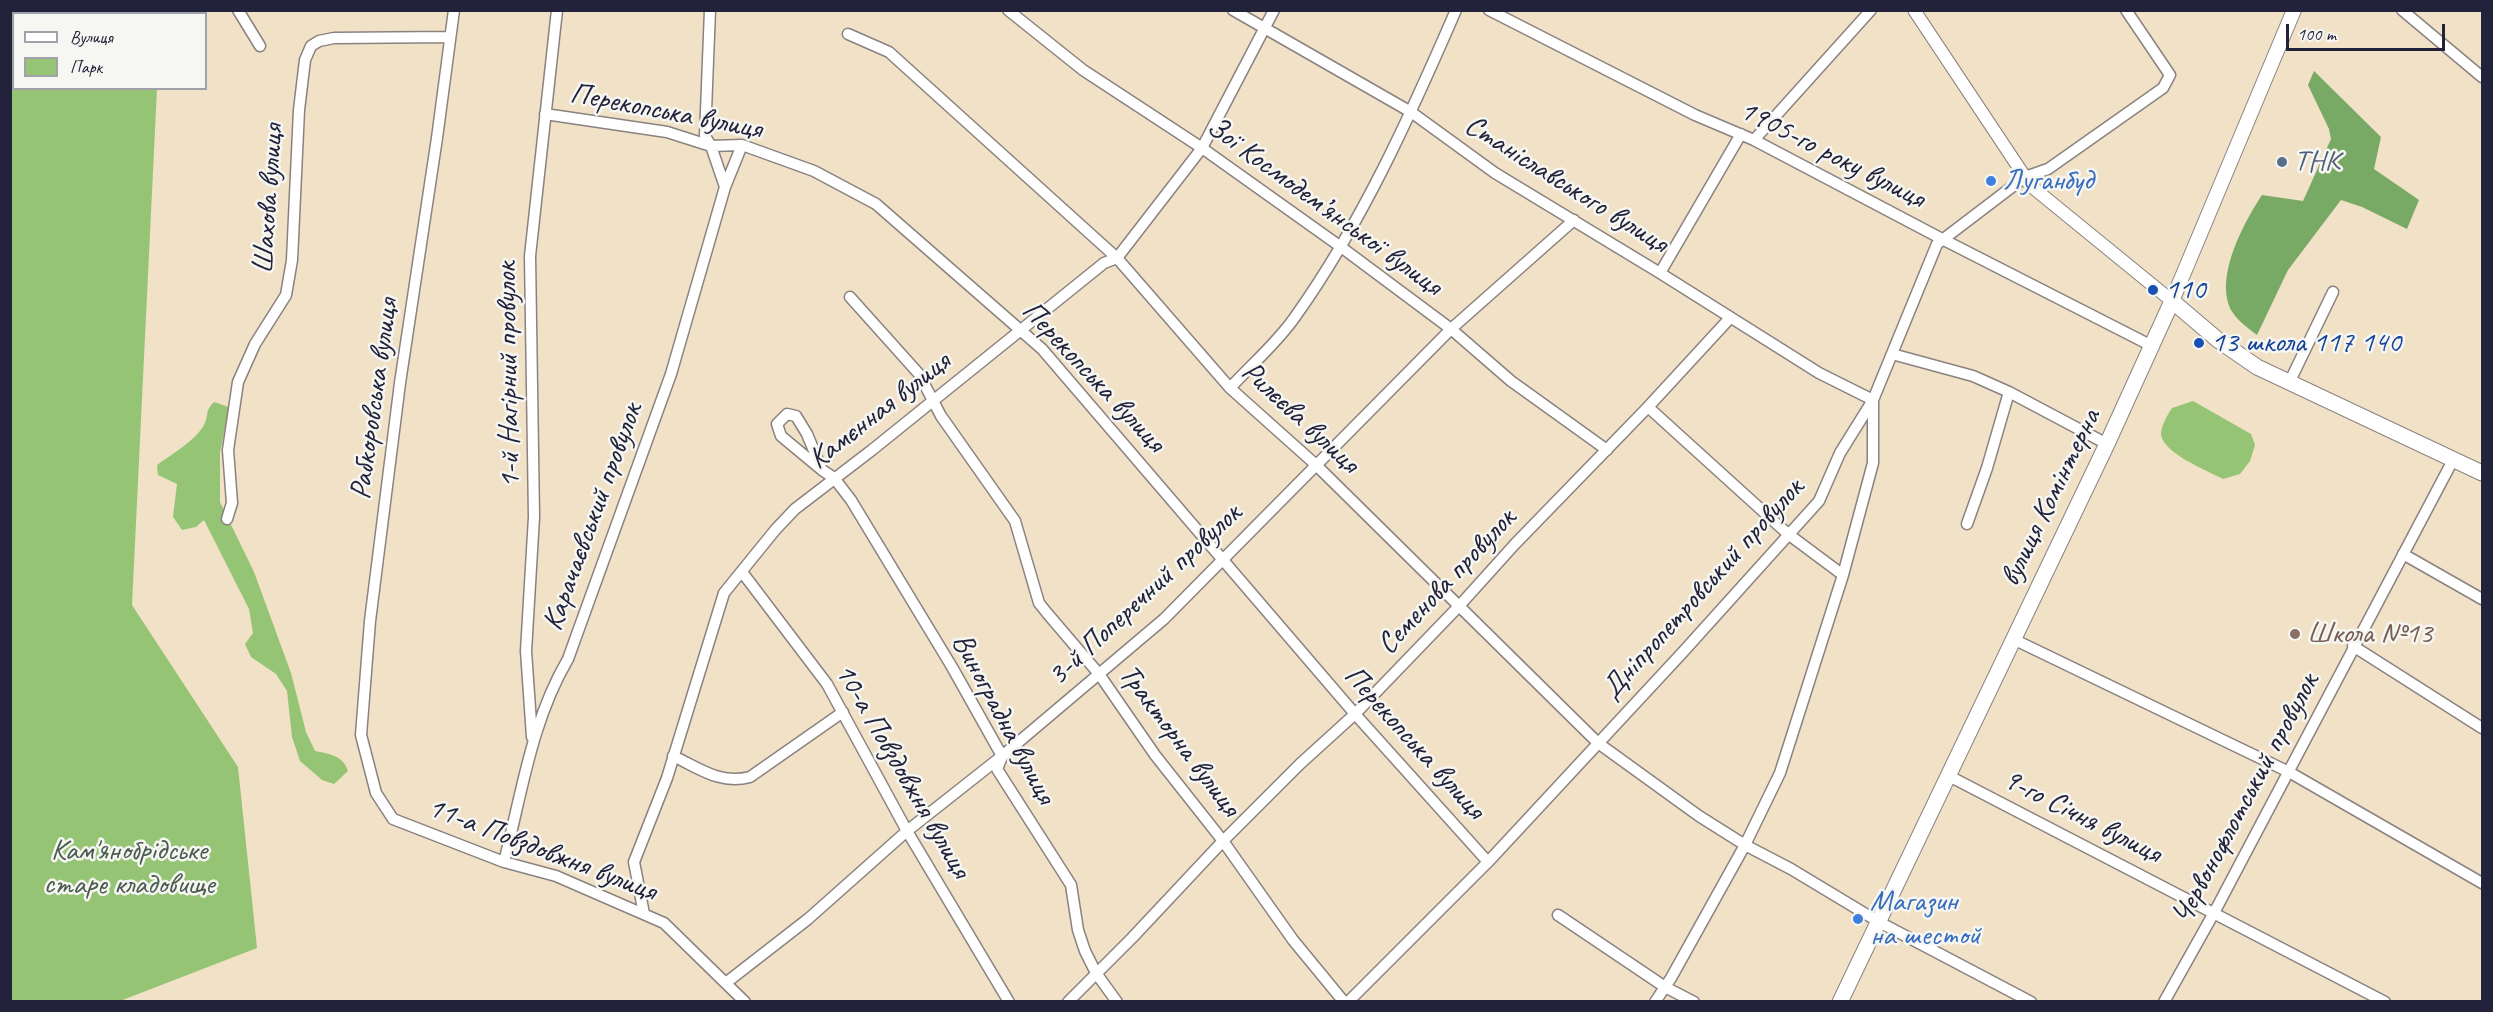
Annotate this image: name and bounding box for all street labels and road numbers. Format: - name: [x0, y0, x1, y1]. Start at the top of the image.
- street label: Перекопська вулиця: [567, 76, 765, 148]
- street label: 1905-го року вулиця: [1733, 93, 1931, 217]
- street label: Станіславського вулиця: [1458, 108, 1674, 262]
- street label: Зої Космодем’янської вулиця: [1199, 109, 1449, 305]
- street label: Шахова вулиця: [246, 123, 292, 275]
- street label: 1-й Нагірний провулок: [489, 262, 529, 488]
- street label: Перекопська вулиця: [1014, 294, 1172, 460]
- street label: Рабкоровська вулиця: [343, 296, 407, 502]
- street label: Камєнная вулиця: [802, 344, 958, 478]
- street label: Рилєєва вулиця: [1234, 354, 1366, 482]
- street label: Карачаєвський провулок: [535, 398, 651, 636]
- street label: вулиця Комінтерна: [1993, 404, 2109, 592]
- street label: Дніпропетровський провулок: [1594, 471, 1812, 707]
- street label: 3-й Поперечний провулок: [1041, 496, 1249, 694]
- street label: Семенова провулок: [1370, 501, 1524, 663]
- street label: Виноградна вулиця: [943, 628, 1063, 810]
- street label: 10-а Повздовжня вулиця: [826, 657, 978, 885]
- street label: Тракторна вулиця: [1110, 658, 1248, 824]
- street label: Перекопська вулиця: [1336, 659, 1492, 827]
- street label: Червонофлотський провулок: [2165, 667, 2327, 931]
- street label: 9-го Січня вулиця: [1997, 762, 2167, 872]
- street label: 11-а Повздовжня вулиця: [423, 790, 661, 910]

